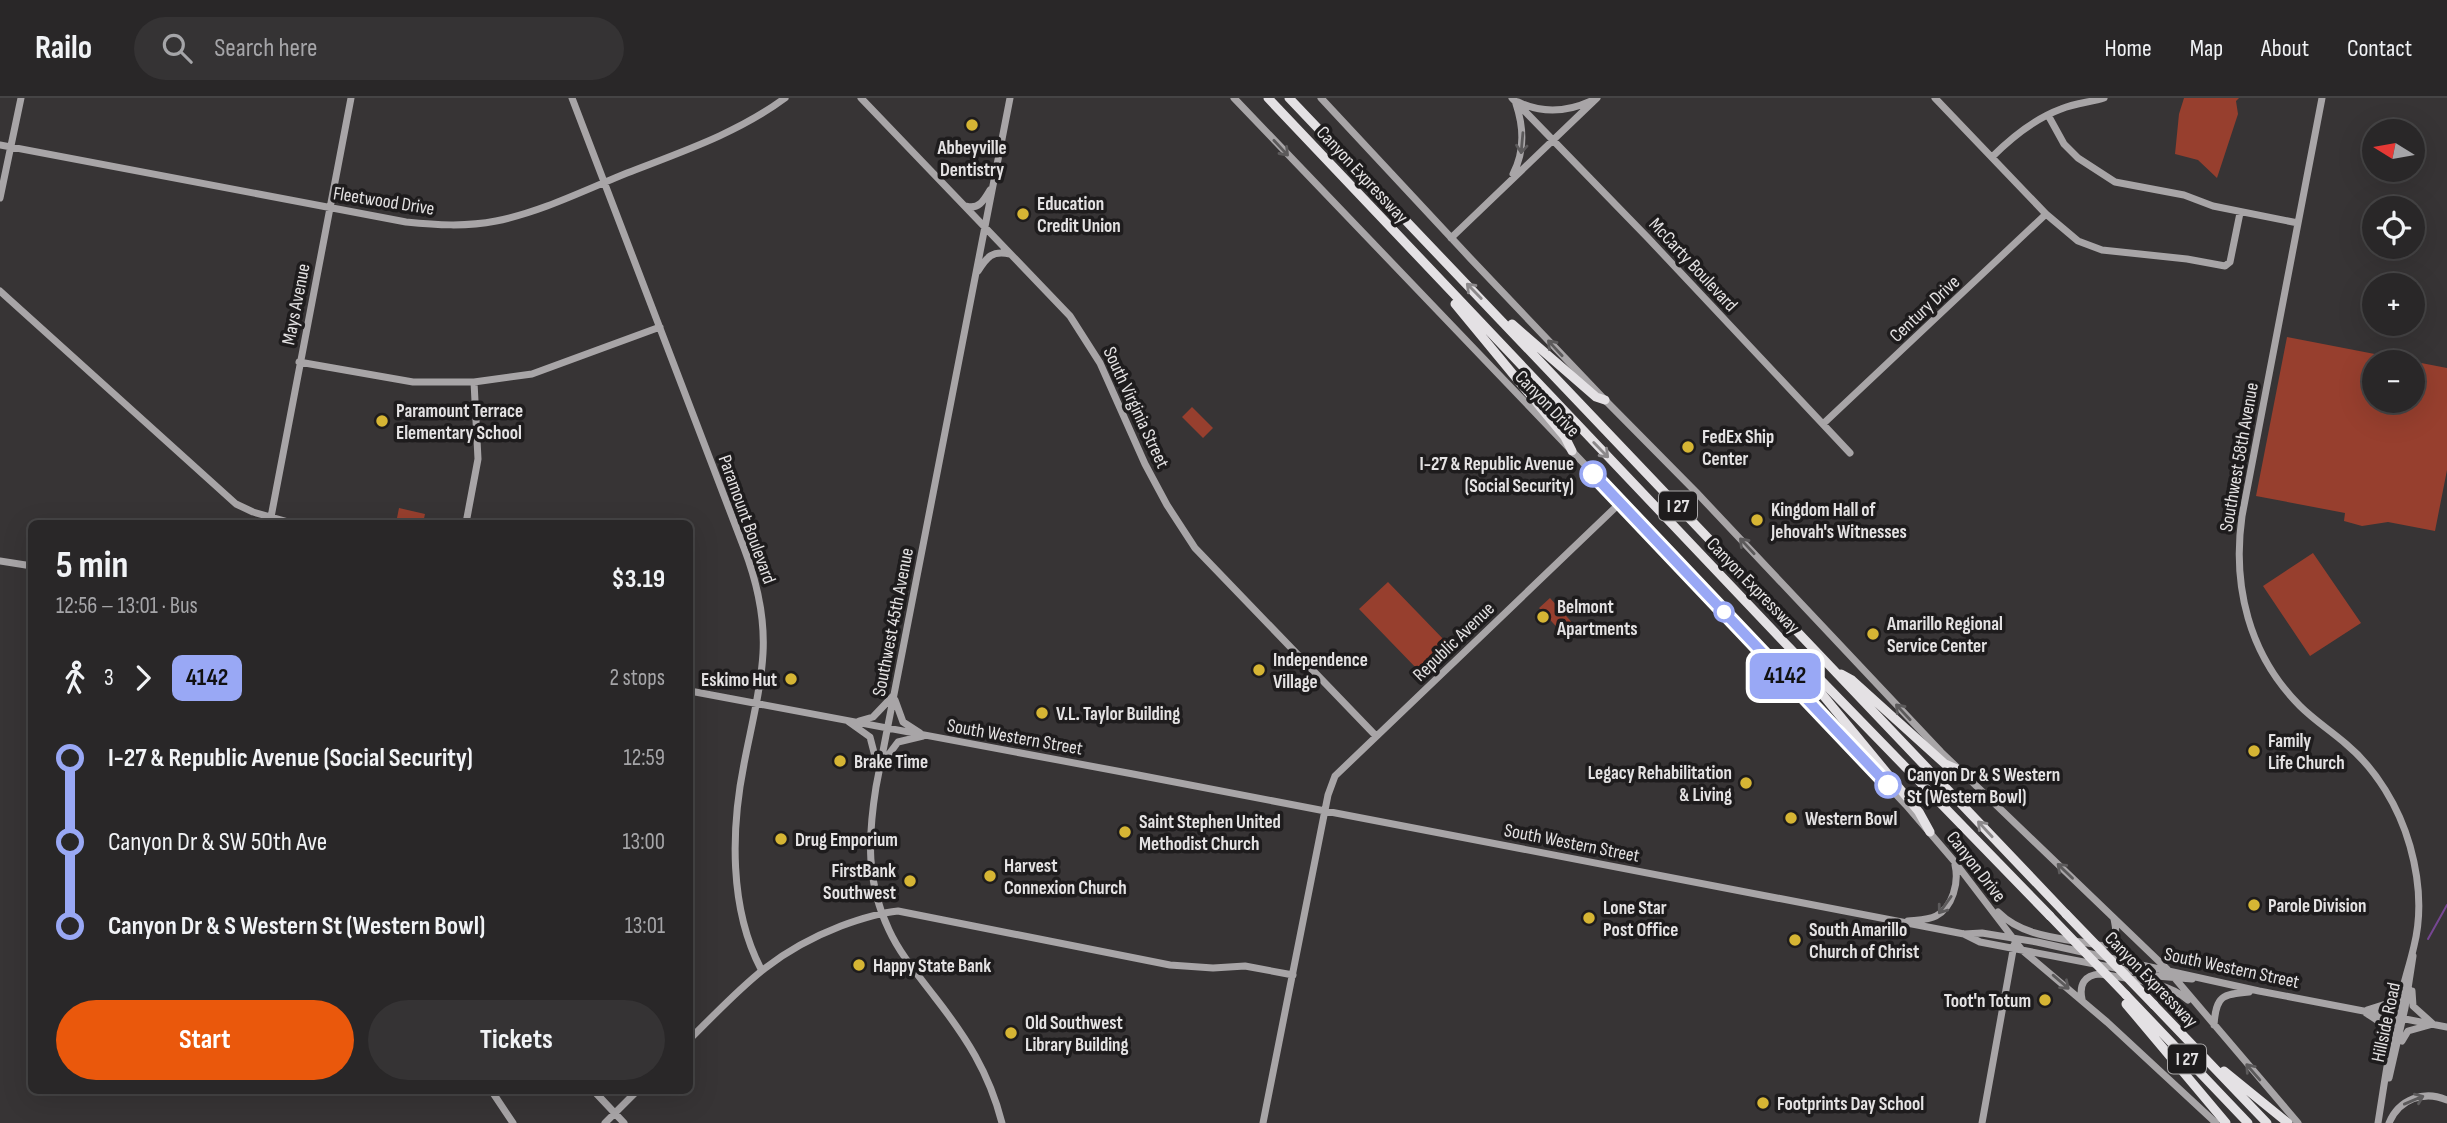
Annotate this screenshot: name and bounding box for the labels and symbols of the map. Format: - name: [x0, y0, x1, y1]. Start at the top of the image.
- marker: Abbeyville Dentistry: [964, 117, 980, 133]
- north arrow: [2362, 119, 2426, 182]
- street label: Canyon Expressway: [1311, 122, 1413, 229]
- one-way arrow: [1515, 131, 1528, 154]
- place label: Abbeyville Dentistry: [936, 137, 1007, 182]
- one-way arrow: [1272, 139, 1289, 156]
- street label: Fleetwood Drive: [331, 182, 436, 221]
- place label: Education Credit Union: [1037, 193, 1121, 238]
- marker: Education Credit Union: [1015, 206, 1031, 222]
- street label: McCarty Boulevard: [1644, 213, 1742, 317]
- street label: Mays Avenue: [277, 262, 316, 347]
- street label: Century Drive: [1885, 271, 1965, 347]
- one-way arrow: [1466, 283, 1483, 301]
- one-way arrow: [1546, 339, 1563, 356]
- street label: South Virginia Street: [1098, 343, 1174, 472]
- street label: Canyon Drive: [1510, 366, 1584, 442]
- street label: Southwest 58th Avenue: [2215, 381, 2264, 534]
- place label: Paramount Terrace Elementary School: [396, 400, 523, 445]
- marker: Paramount Terrace Elementary School: [374, 413, 390, 429]
- place label: FedEx Ship Center: [1702, 426, 1774, 471]
- marker: FedEx Ship Center: [1680, 439, 1696, 455]
- one-way arrow: [1593, 441, 1609, 459]
- street label: Paramount Boulevard: [713, 452, 781, 587]
- place label: I-27 & Republic Avenue (Social Security): [1420, 453, 1574, 498]
- marker: I-27 & Republic Avenue (Social Security): [1580, 461, 1606, 487]
- road number: I 27: [1659, 492, 1697, 520]
- place label: Kingdom Hall of Jehovah's Witnesses: [1770, 499, 1907, 544]
- marker: Kingdom Hall of Jehovah's Witnesses: [1749, 512, 1765, 528]
- street label: Canyon Expressway: [1701, 533, 1805, 639]
- one-way arrow: [1739, 538, 1756, 555]
- street label: Southwest 45th Avenue: [868, 546, 919, 698]
- place label: Belmont Apartments: [1556, 596, 1638, 641]
- street label: Republic Avenue: [1408, 598, 1500, 687]
- unlabelled marker: [1714, 602, 1734, 622]
- marker: Belmont Apartments: [1535, 609, 1551, 625]
- place label: Amarillo Regional Service Center: [1886, 613, 2003, 658]
- marker: Amarillo Regional Service Center: [1865, 626, 1881, 642]
- place label: Independence Village: [1273, 649, 1368, 694]
- line badge: 4142: [1736, 653, 1834, 699]
- marker: Independence Village: [1251, 662, 1267, 678]
- place label: Eskimo Hut: [701, 669, 777, 692]
- marker: Eskimo Hut: [783, 671, 799, 687]
- place label: V.L. Taylor Building: [1056, 703, 1180, 726]
- one-way arrow: [1895, 703, 1911, 721]
- marker: V.L. Taylor Building: [1034, 705, 1050, 721]
- street label: South Western Street: [945, 714, 1085, 761]
- place label: Family Life Church: [2268, 730, 2345, 775]
- marker: Family Life Church: [2246, 743, 2262, 759]
- place label: Brake Time: [854, 751, 928, 774]
- marker: Brake Time: [832, 753, 848, 769]
- place label: Legacy Rehabilitation & Living: [1588, 762, 1732, 807]
- place label: Canyon Dr & S Western St (Western Bowl): [1907, 764, 2060, 809]
- marker: Canyon Dr & S Western St (Western Bowl): [1875, 772, 1901, 798]
- marker: Legacy Rehabilitation & Living: [1738, 775, 1754, 791]
- place label: Western Bowl: [1805, 808, 1897, 831]
- marker: Western Bowl: [1783, 810, 1799, 826]
- place label: Saint Stephen United Methodist Church: [1139, 811, 1281, 856]
- street label: South Western Street: [1502, 819, 1642, 868]
- one-way arrow: [1977, 821, 1994, 839]
- marker: Saint Stephen United Methodist Church: [1117, 824, 1133, 840]
- street label: Canyon Drive: [1941, 827, 2011, 907]
- place label: Drug Emporium: [795, 829, 898, 852]
- marker: Drug Emporium: [773, 831, 789, 847]
- place label: Harvest Connexion Church: [1004, 855, 1127, 900]
- place label: FirstBank Southwest: [823, 860, 896, 905]
- one-way arrow: [2057, 862, 2074, 879]
- marker: Harvest Connexion Church: [982, 868, 998, 884]
- marker: FirstBank Southwest: [902, 873, 918, 889]
- one-way arrow: [1938, 895, 1952, 914]
- place label: Parole Division: [2268, 895, 2366, 918]
- place label: Lone Star Post Office: [1603, 897, 1678, 942]
- marker: Parole Division: [2246, 897, 2262, 913]
- marker: Lone Star Post Office: [1581, 910, 1597, 926]
- place label: South Amarillo Church of Christ: [1809, 919, 1919, 964]
- street label: Canyon Expressway: [2099, 927, 2203, 1033]
- marker: South Amarillo Church of Christ: [1787, 932, 1803, 948]
- street label: South Western Street: [2162, 943, 2301, 994]
- place label: Happy State Bank: [873, 955, 991, 978]
- marker: Happy State Bank: [851, 957, 867, 973]
- one-way arrow: [2052, 974, 2070, 990]
- street label: Hillside Road: [2367, 980, 2406, 1064]
- place label: Toot'n Totum: [1944, 990, 2031, 1013]
- marker: Toot'n Totum: [2037, 992, 2053, 1008]
- place label: Old Southwest Library Building: [1025, 1012, 1129, 1057]
- marker: Old Southwest Library Building: [1003, 1025, 1019, 1041]
- road number: I 27: [2168, 1044, 2206, 1074]
- one-way arrow: [2245, 1063, 2261, 1081]
- place label: Footprints Day School: [1777, 1093, 1924, 1116]
- one-way arrow: [2403, 1093, 2424, 1106]
- marker: Footprints Day School: [1755, 1095, 1771, 1111]

